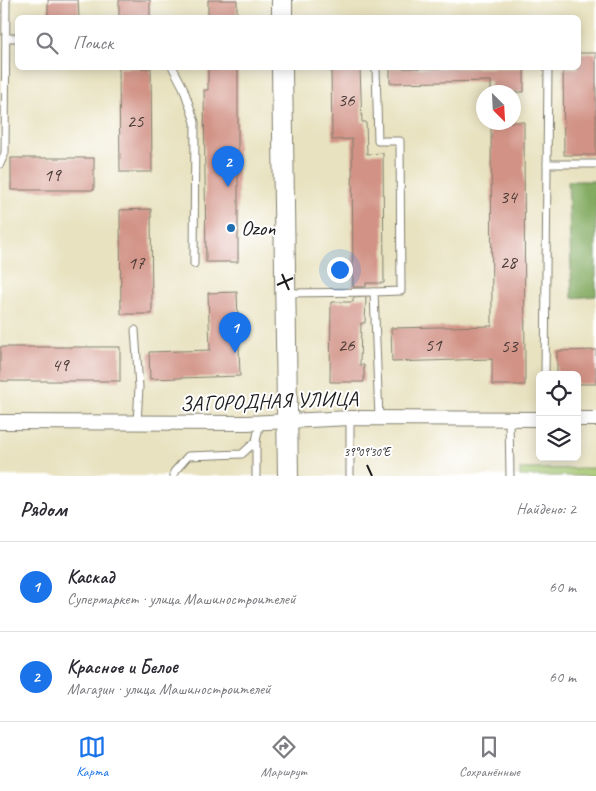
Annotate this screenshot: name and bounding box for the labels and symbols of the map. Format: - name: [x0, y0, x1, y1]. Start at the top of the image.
- north arrow: [476, 85, 521, 130]
- house number: 36: [337, 88, 356, 112]
- house number: 25: [126, 109, 145, 133]
- pin: 2: [212, 146, 244, 187]
- house number: 19: [43, 163, 62, 187]
- house number: 34: [499, 185, 519, 209]
- place label: Ozon: [241, 215, 276, 241]
- marker: Ozon: [225, 222, 237, 234]
- house number: 28: [499, 250, 519, 274]
- house number: 17: [127, 251, 146, 275]
- your location: [327, 257, 353, 283]
- pin: 1: [219, 312, 251, 353]
- house number: 26: [337, 333, 356, 357]
- house number: 51: [424, 333, 443, 357]
- house number: 53: [500, 334, 519, 358]
- house number: 49: [51, 353, 70, 377]
- street label: ЗАГОРОДНАЯ УЛИЦА: [180, 385, 359, 417]
- text: 39°09'30"E: [344, 444, 392, 460]

